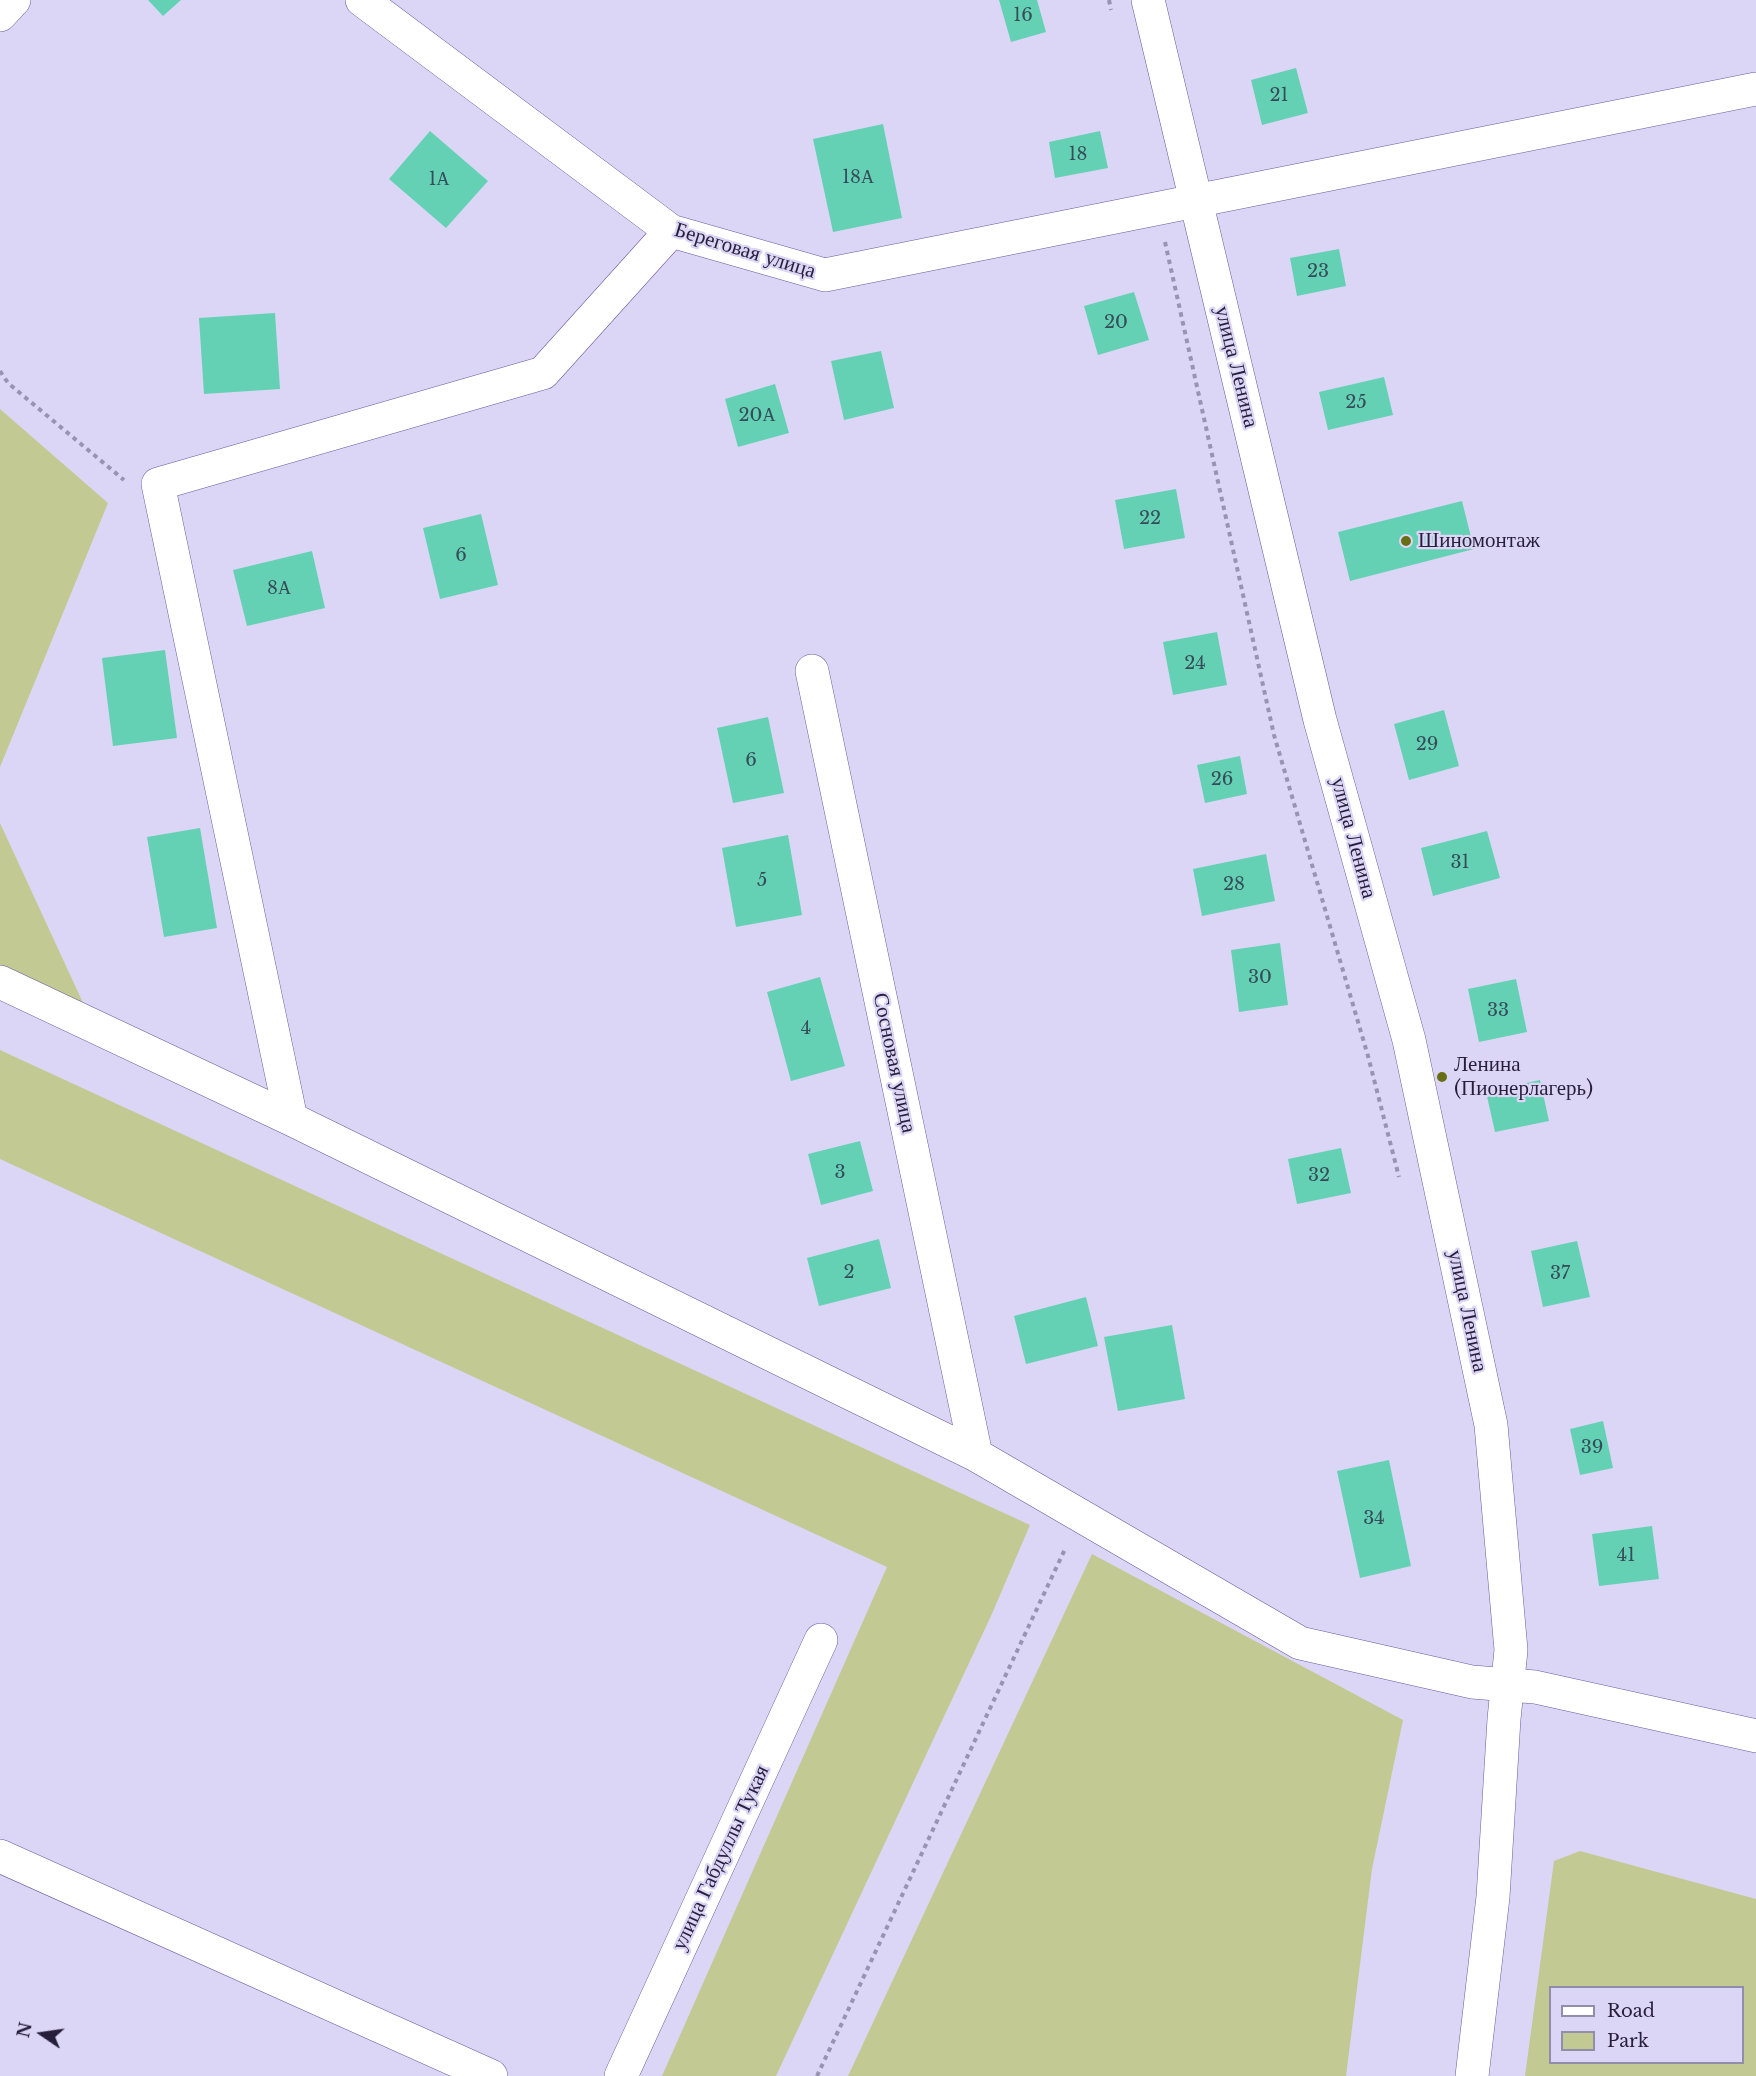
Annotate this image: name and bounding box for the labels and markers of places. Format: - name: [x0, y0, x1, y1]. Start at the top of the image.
- place label: Шиномонтаж: [1418, 528, 1540, 554]
- marker: Шиномонтаж: [1399, 534, 1413, 548]
- place label: Ленина (Пионерлагерь): [1454, 1052, 1593, 1102]
- marker: Ленина (Пионерлагерь): [1435, 1070, 1449, 1084]

